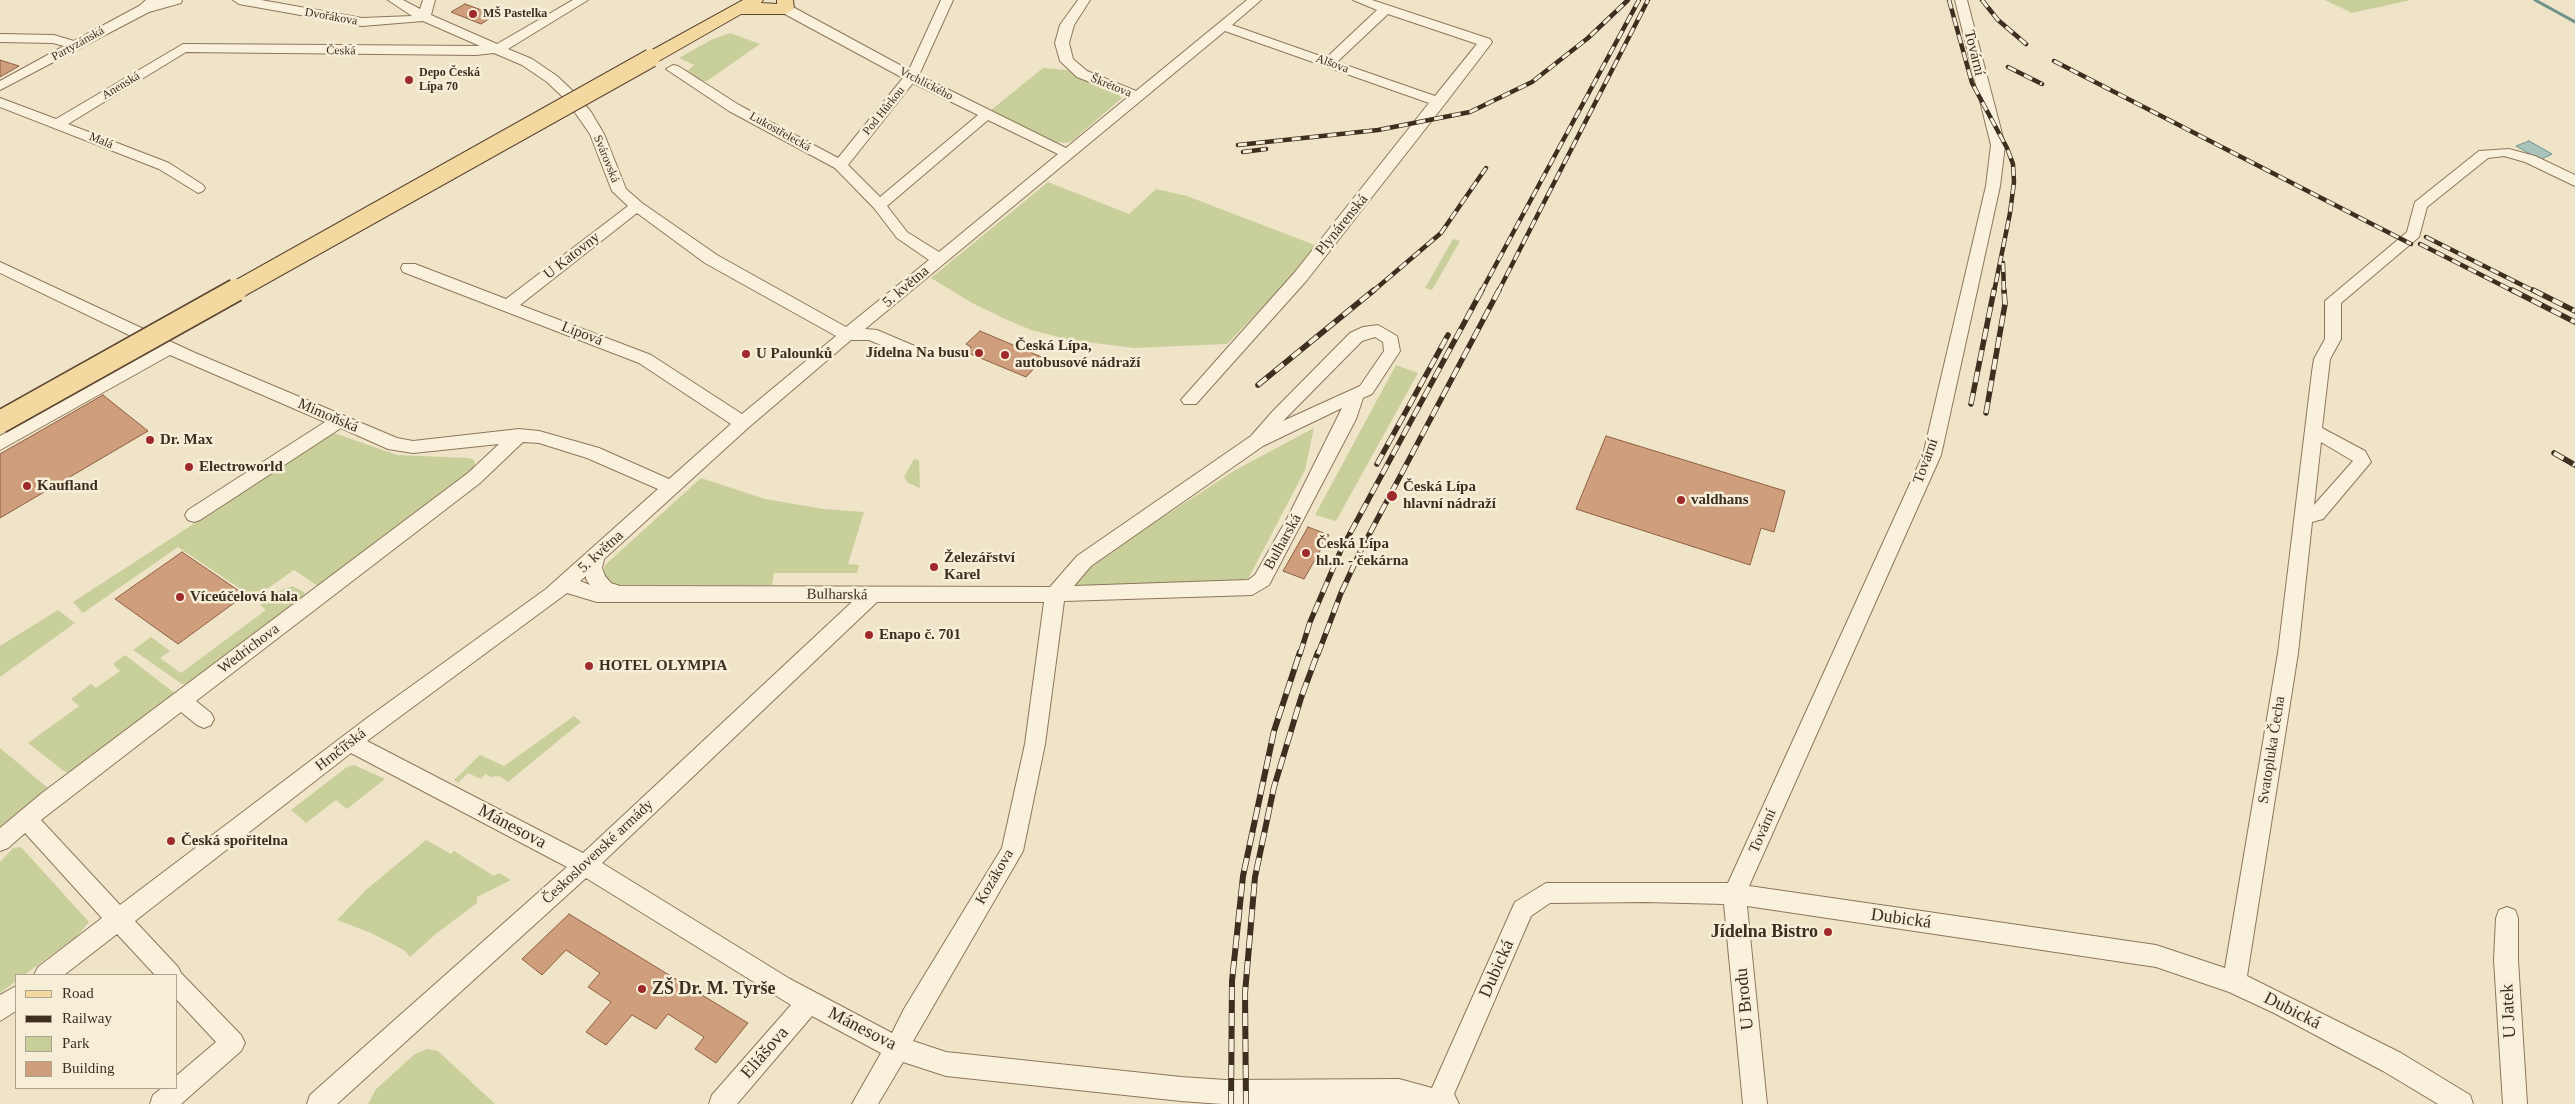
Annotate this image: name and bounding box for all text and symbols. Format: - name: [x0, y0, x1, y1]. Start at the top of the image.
- street label: Dvořákova: [303, 5, 359, 29]
- place label: MŠ Pastelka: [483, 7, 547, 21]
- marker: MŠ Pastelka: [467, 8, 479, 20]
- street label: Partyzánská: [49, 24, 107, 64]
- street label: Tovární: [1960, 28, 1988, 78]
- street label: Česká: [326, 44, 356, 58]
- street label: Alšova: [1314, 51, 1350, 77]
- street label: Vrchlického: [897, 64, 955, 104]
- place label: Depo Česká Lípa 70: [419, 66, 480, 94]
- street label: Anenská: [99, 69, 143, 103]
- street label: Škrétova: [1089, 71, 1133, 101]
- marker: Depo Česká Lípa 70: [403, 74, 415, 86]
- street label: Pod Hůrkou: [860, 84, 908, 138]
- street label: Lukostřelecká: [747, 109, 813, 155]
- street label: Malá: [87, 130, 115, 152]
- street label: Svárovská: [590, 133, 622, 185]
- street label: Plynárenská: [1312, 191, 1372, 259]
- street label: U Katovny: [540, 229, 604, 283]
- street label: 5. května: [879, 262, 933, 312]
- street label: Lípová: [559, 318, 605, 350]
- place label: Česká Lípa, autobusové nádraží: [1015, 337, 1140, 372]
- place label: Jídelna Na busu: [866, 344, 969, 362]
- place label: U Palounků: [756, 345, 832, 363]
- marker: Jídelna Na busu: [973, 347, 985, 359]
- marker: U Palounků: [740, 348, 752, 360]
- marker: Česká Lípa, autobusové nádraží: [999, 349, 1011, 361]
- street label: Mimoňská: [295, 395, 361, 437]
- place label: Dr. Max: [160, 431, 213, 449]
- marker: Dr. Max: [144, 434, 156, 446]
- street label: Tovární: [1910, 436, 1942, 486]
- place label: Electroworld: [199, 458, 283, 476]
- marker: Electroworld: [183, 461, 195, 473]
- place label: Kaufland: [37, 477, 98, 495]
- place label: Česká Lípa hlavní nádraží: [1403, 478, 1496, 513]
- marker: Kaufland: [21, 480, 33, 492]
- marker: Česká Lípa hlavní nádraží: [1385, 489, 1399, 503]
- place label: valdhans: [1691, 491, 1749, 509]
- marker: valdhans: [1675, 494, 1687, 506]
- street label: Bulharská: [1260, 511, 1306, 573]
- street label: 5. května: [575, 527, 627, 577]
- place label: Česká Lípa hl.n. - čekárna: [1316, 535, 1409, 570]
- marker: Česká Lípa hl.n. - čekárna: [1300, 547, 1312, 559]
- place label: Železářství Karel: [944, 549, 1015, 584]
- marker: Železářství Karel: [928, 561, 940, 573]
- street label: Bulharská: [806, 585, 868, 605]
- place label: Víceúčelová hala: [190, 588, 298, 606]
- marker: Víceúčelová hala: [174, 591, 186, 603]
- street label: Wedrichova: [215, 620, 283, 678]
- place label: Enapo č. 701: [879, 626, 961, 644]
- marker: Enapo č. 701: [863, 629, 875, 641]
- place label: HOTEL OLYMPIA: [599, 657, 727, 675]
- marker: HOTEL OLYMPIA: [583, 660, 595, 672]
- street label: Svatopluka Čecha: [2255, 695, 2289, 805]
- street label: Hrnčířská: [312, 725, 370, 775]
- street label: Československé armády: [539, 796, 657, 908]
- street label: Mánesova: [474, 800, 550, 854]
- street label: Tovární: [1745, 806, 1781, 856]
- place label: Česká spořitelna: [181, 832, 288, 850]
- marker: Česká spořitelna: [165, 835, 177, 847]
- street label: Kozákova: [972, 846, 1018, 908]
- street label: Dubická: [1869, 904, 1933, 934]
- place label: Jídelna Bistro: [1711, 921, 1818, 943]
- marker: Jídelna Bistro: [1822, 926, 1834, 938]
- street label: Dubická: [1475, 937, 1519, 1001]
- street label: U Brodu: [1731, 967, 1759, 1031]
- legend: [15, 974, 178, 1089]
- place label: ZŠ Dr. M. Tyrše: [652, 978, 775, 1000]
- marker: ZŠ Dr. M. Tyrše: [636, 983, 648, 995]
- street label: U Jatek: [2497, 983, 2521, 1039]
- text: Road: [62, 985, 94, 1001]
- street label: Dubická: [2260, 988, 2324, 1034]
- street label: Mánesova: [824, 1003, 900, 1055]
- text: Railway: [62, 1010, 112, 1026]
- street label: Eliášova: [737, 1023, 793, 1083]
- text: Park: [62, 1035, 90, 1051]
- text: Building: [62, 1060, 115, 1076]

